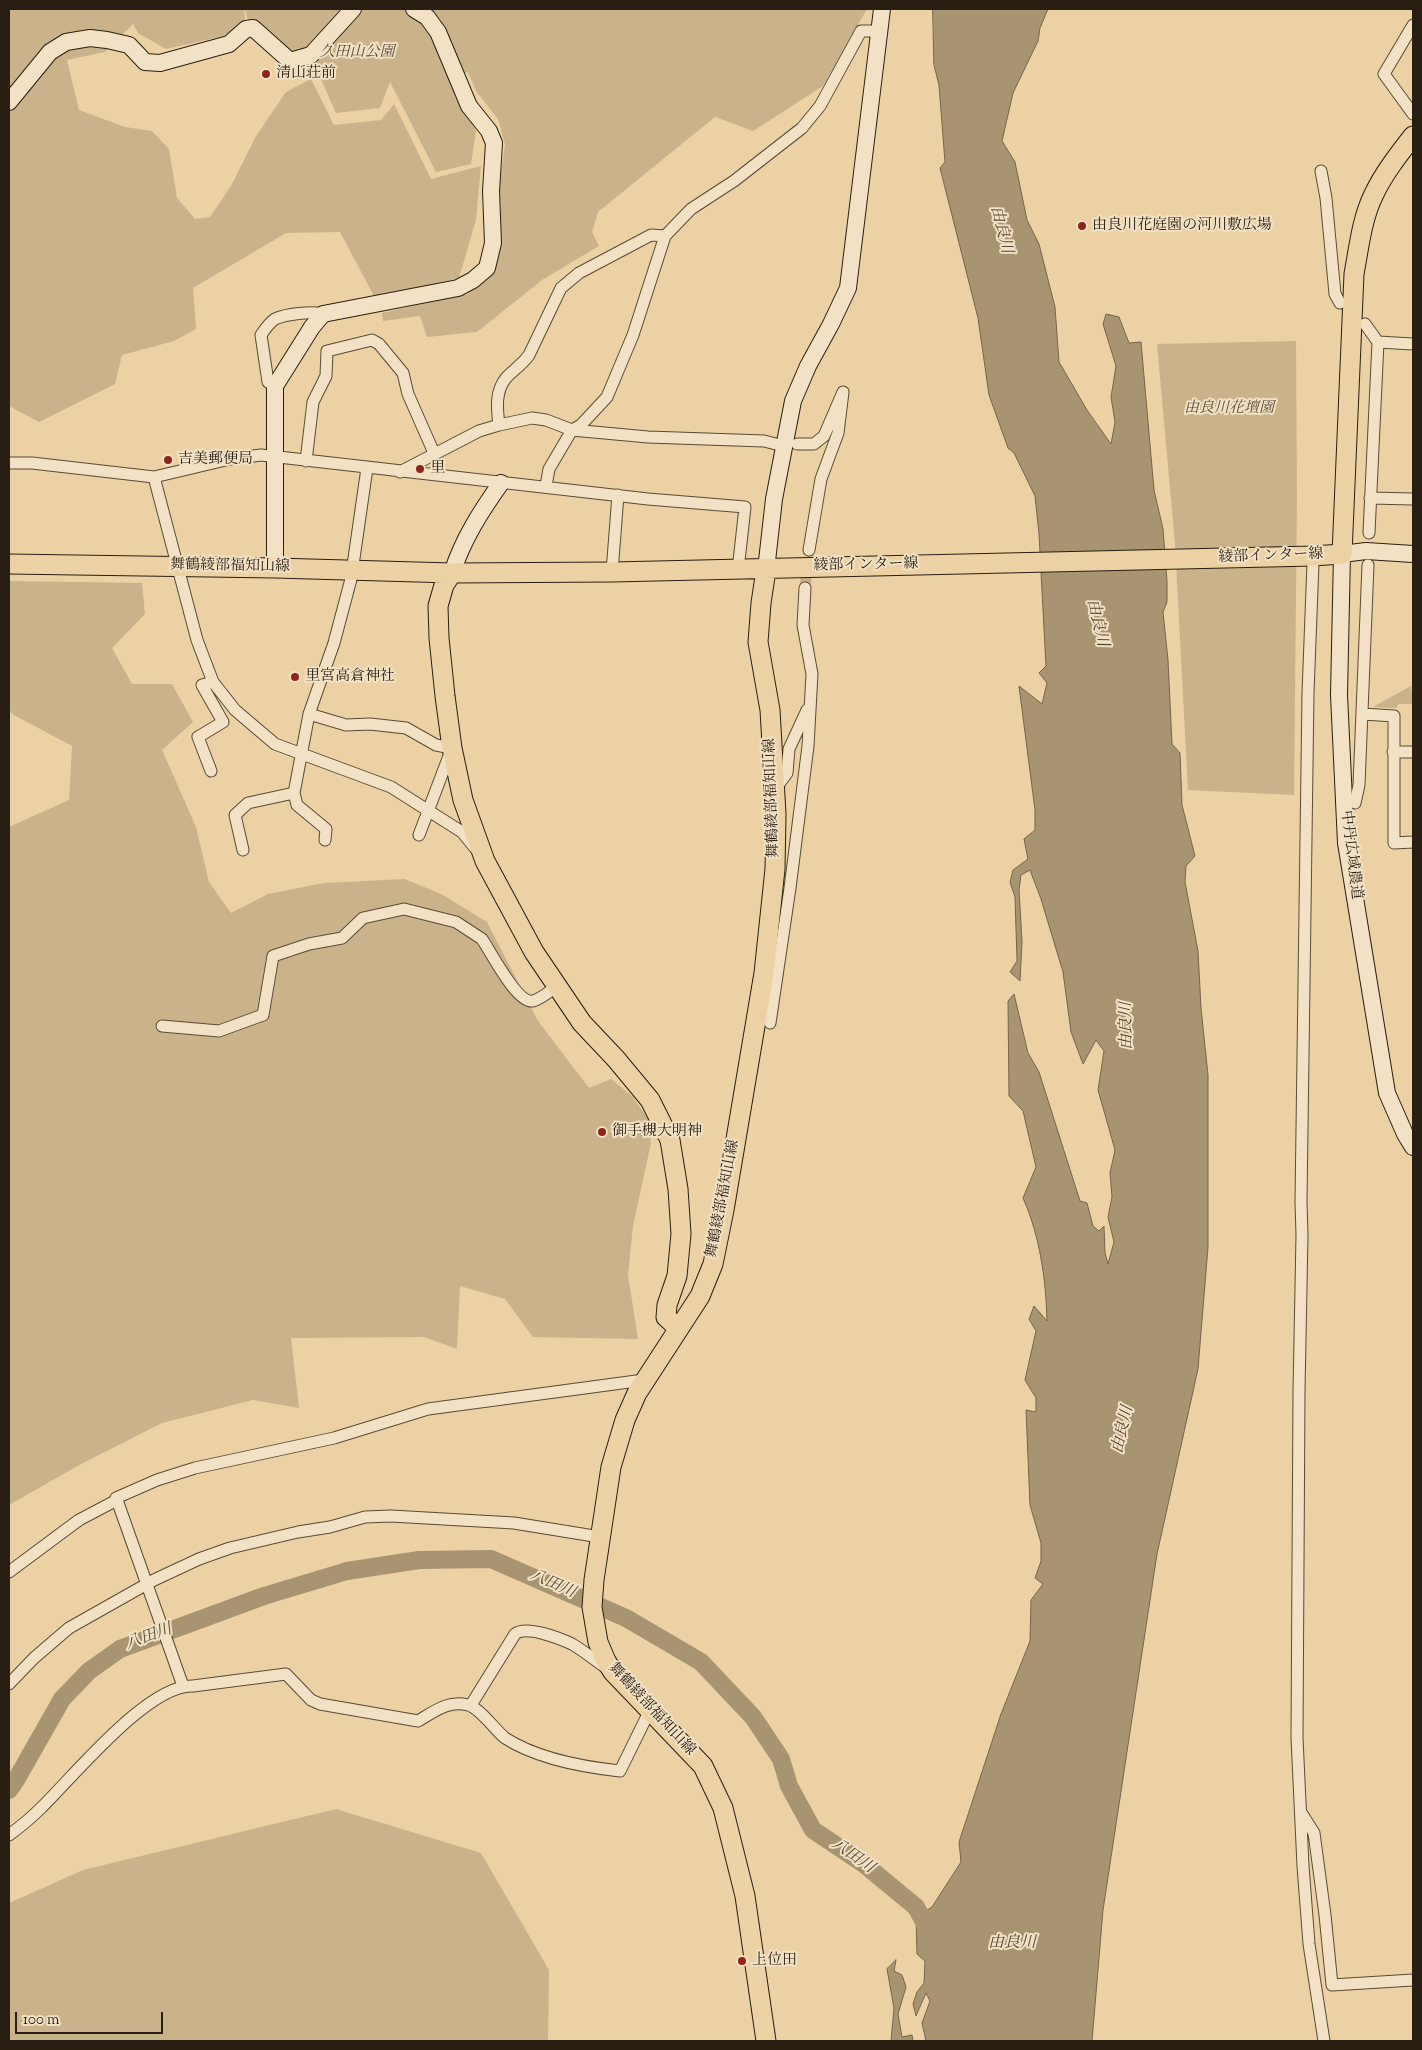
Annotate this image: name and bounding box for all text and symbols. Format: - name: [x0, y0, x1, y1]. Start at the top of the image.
- park label: 久田山公園: [320, 44, 394, 62]
- place label: 清山荘前: [276, 65, 336, 83]
- marker: 清山荘前: [260, 68, 272, 80]
- water label: 由良川: [985, 204, 1015, 256]
- place label: 由良川花庭園の河川敷広場: [1092, 217, 1272, 235]
- marker: 由良川花庭園の河川敷広場: [1076, 220, 1088, 232]
- park label: 由良川花壇園: [1184, 400, 1274, 418]
- place label: 吉美郵便局: [178, 451, 253, 469]
- marker: 吉美郵便局: [162, 454, 174, 466]
- place label: 里: [430, 460, 445, 478]
- marker: 里: [414, 463, 426, 475]
- street label: 綾部インター線: [1218, 546, 1324, 568]
- street label: 綾部インター線: [813, 556, 919, 576]
- street label: 舞鶴綾部福知山線: [170, 557, 290, 577]
- water label: 由良川: [1081, 597, 1111, 649]
- place label: 里宮高倉神社: [305, 668, 395, 686]
- marker: 里宮高倉神社: [289, 671, 301, 683]
- street label: 舞鶴綾部福知山線: [762, 738, 784, 858]
- street label: 中丹広域農道: [1336, 809, 1364, 901]
- water label: 由良川: [1118, 1002, 1138, 1050]
- place label: 御手槻大明神: [612, 1123, 702, 1141]
- marker: 御手槻大明神: [596, 1126, 608, 1138]
- street label: 舞鶴綾部福知山線: [704, 1138, 744, 1260]
- water label: 由良川: [1109, 1404, 1139, 1456]
- water label: 八田川: [526, 1566, 578, 1604]
- water label: 八田川: [123, 1621, 175, 1655]
- street label: 舞鶴綾部福知山線: [603, 1660, 699, 1760]
- water label: 八田川: [827, 1835, 877, 1879]
- water label: 由良川: [988, 1934, 1036, 1954]
- place label: 上位田: [752, 1952, 797, 1970]
- marker: 上位田: [736, 1955, 748, 1967]
- scale bar: [18, 2002, 165, 2034]
- text: 100 m: [23, 2010, 59, 2031]

